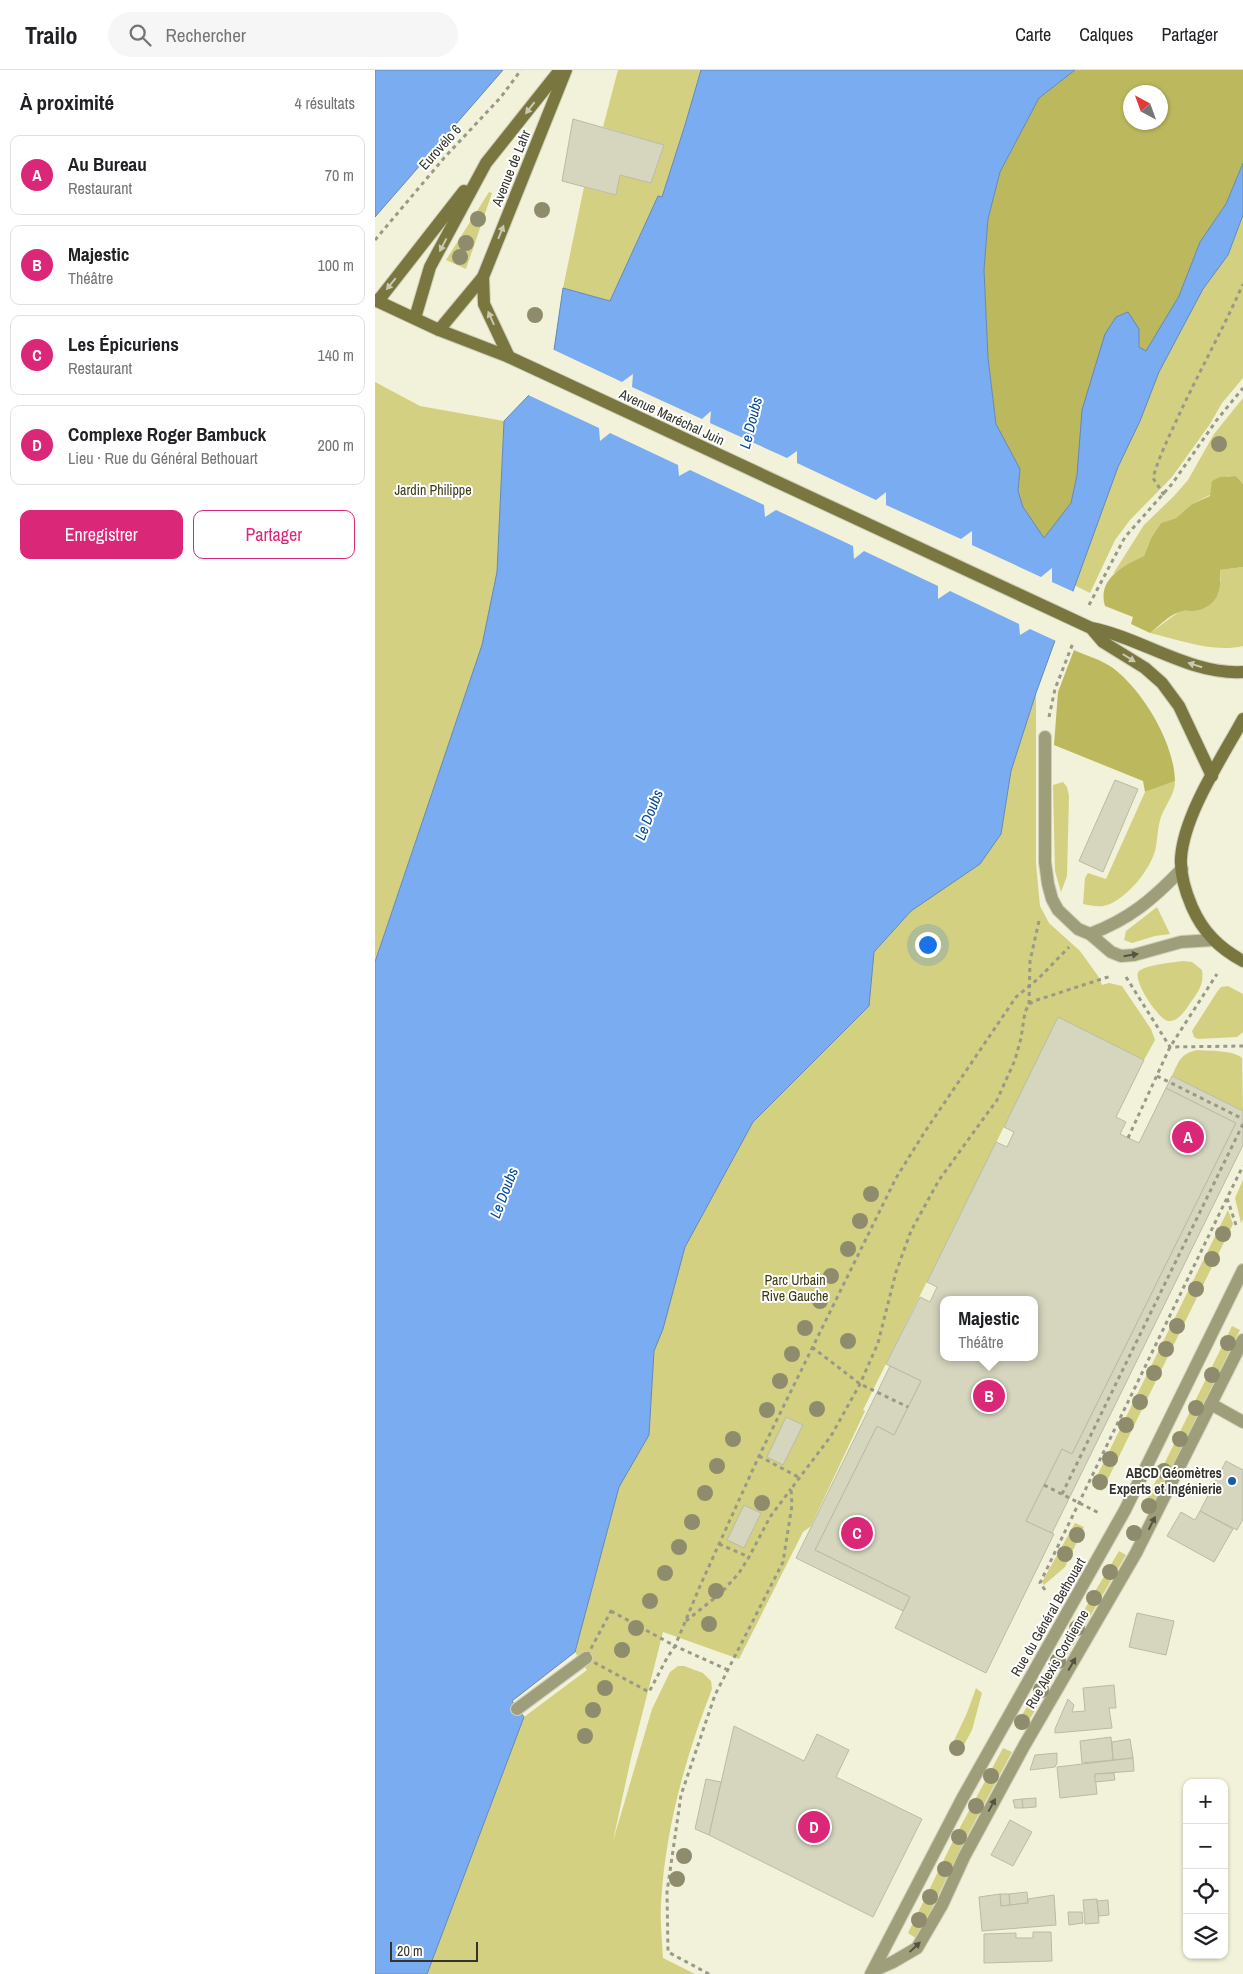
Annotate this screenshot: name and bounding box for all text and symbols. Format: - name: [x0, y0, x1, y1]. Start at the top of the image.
- search box: [108, 12, 458, 57]
- text: Trailo: [25, 19, 78, 51]
- icon: search: [126, 21, 154, 49]
- text: Rechercher: [166, 22, 246, 48]
- text: Carte: [1015, 22, 1051, 47]
- text: Calques: [1079, 22, 1133, 47]
- text: Partager: [1161, 22, 1218, 47]
- north arrow: [1123, 85, 1168, 130]
- text: À proximité: [20, 88, 114, 117]
- text: 4 résultats: [294, 92, 355, 114]
- one-way arrow: [524, 101, 535, 114]
- street label: Eurovélo 6: [415, 121, 465, 173]
- street label: Avenue de Lahr: [487, 127, 535, 210]
- text: Au Bureau: [68, 151, 147, 177]
- text: A: [32, 164, 42, 186]
- text: 70 m: [325, 164, 354, 186]
- text: Restaurant: [68, 177, 132, 199]
- one-way arrow: [497, 224, 505, 239]
- one-way arrow: [438, 238, 447, 251]
- text: Majestic: [68, 241, 129, 267]
- text: B: [32, 254, 42, 276]
- text: 100 m: [318, 254, 354, 276]
- text: Théâtre: [68, 267, 113, 289]
- one-way arrow: [386, 277, 397, 290]
- one-way arrow: [486, 311, 495, 326]
- text: Les Épicuriens: [68, 331, 179, 357]
- text: C: [32, 344, 42, 366]
- text: 140 m: [318, 344, 354, 366]
- text: Restaurant: [68, 357, 132, 379]
- street label: Avenue Maréchal Juin: [616, 384, 727, 449]
- water label: Le Doubs: [734, 395, 767, 451]
- text: Complexe Roger Bambuck: [68, 421, 266, 447]
- text: D: [32, 434, 42, 456]
- text: 200 m: [318, 434, 354, 456]
- text: Lieu · Rue du Général Bethouart: [68, 447, 258, 469]
- park label: Jardin Philippe: [394, 481, 472, 499]
- button: Enregistrer: [20, 510, 183, 559]
- button: Partager: [193, 510, 355, 559]
- one-way arrow: [1122, 654, 1135, 663]
- one-way arrow: [1188, 660, 1203, 668]
- water label: Le Doubs: [629, 786, 668, 843]
- your location: [915, 932, 941, 958]
- one-way arrow: [1123, 950, 1139, 958]
- pin: A: [1172, 1118, 1204, 1156]
- water label: Le Doubs: [484, 1164, 523, 1221]
- park label: Parc Urbain Rive Gauche: [761, 1271, 829, 1305]
- popup: [940, 1296, 1038, 1361]
- text: Majestic: [958, 1305, 1020, 1331]
- text: Théâtre: [958, 1331, 1003, 1353]
- pin: B: [973, 1377, 1005, 1415]
- place label: ABCD Géomètres Experts et Ingénierie: [1109, 1464, 1222, 1498]
- marker: ABCD Géomètres Experts et Ingénierie: [1226, 1475, 1238, 1487]
- pin: C: [841, 1514, 873, 1552]
- one-way arrow: [1148, 1515, 1156, 1530]
- street label: Rue du Général Bethouart: [1007, 1554, 1089, 1680]
- street label: Rue Alexis Cordienne: [1021, 1606, 1093, 1712]
- one-way arrow: [1067, 1657, 1076, 1670]
- map controls: [1183, 1779, 1228, 1959]
- button: +: [1183, 1779, 1228, 1824]
- one-way arrow: [987, 1799, 996, 1812]
- pin: D: [798, 1808, 830, 1846]
- button: −: [1183, 1824, 1228, 1869]
- button: locate: [1183, 1869, 1228, 1914]
- button: layers: [1183, 1914, 1228, 1959]
- scale bar: [390, 1939, 477, 1962]
- text: 20 m: [397, 1942, 423, 1960]
- one-way arrow: [908, 1942, 921, 1953]

